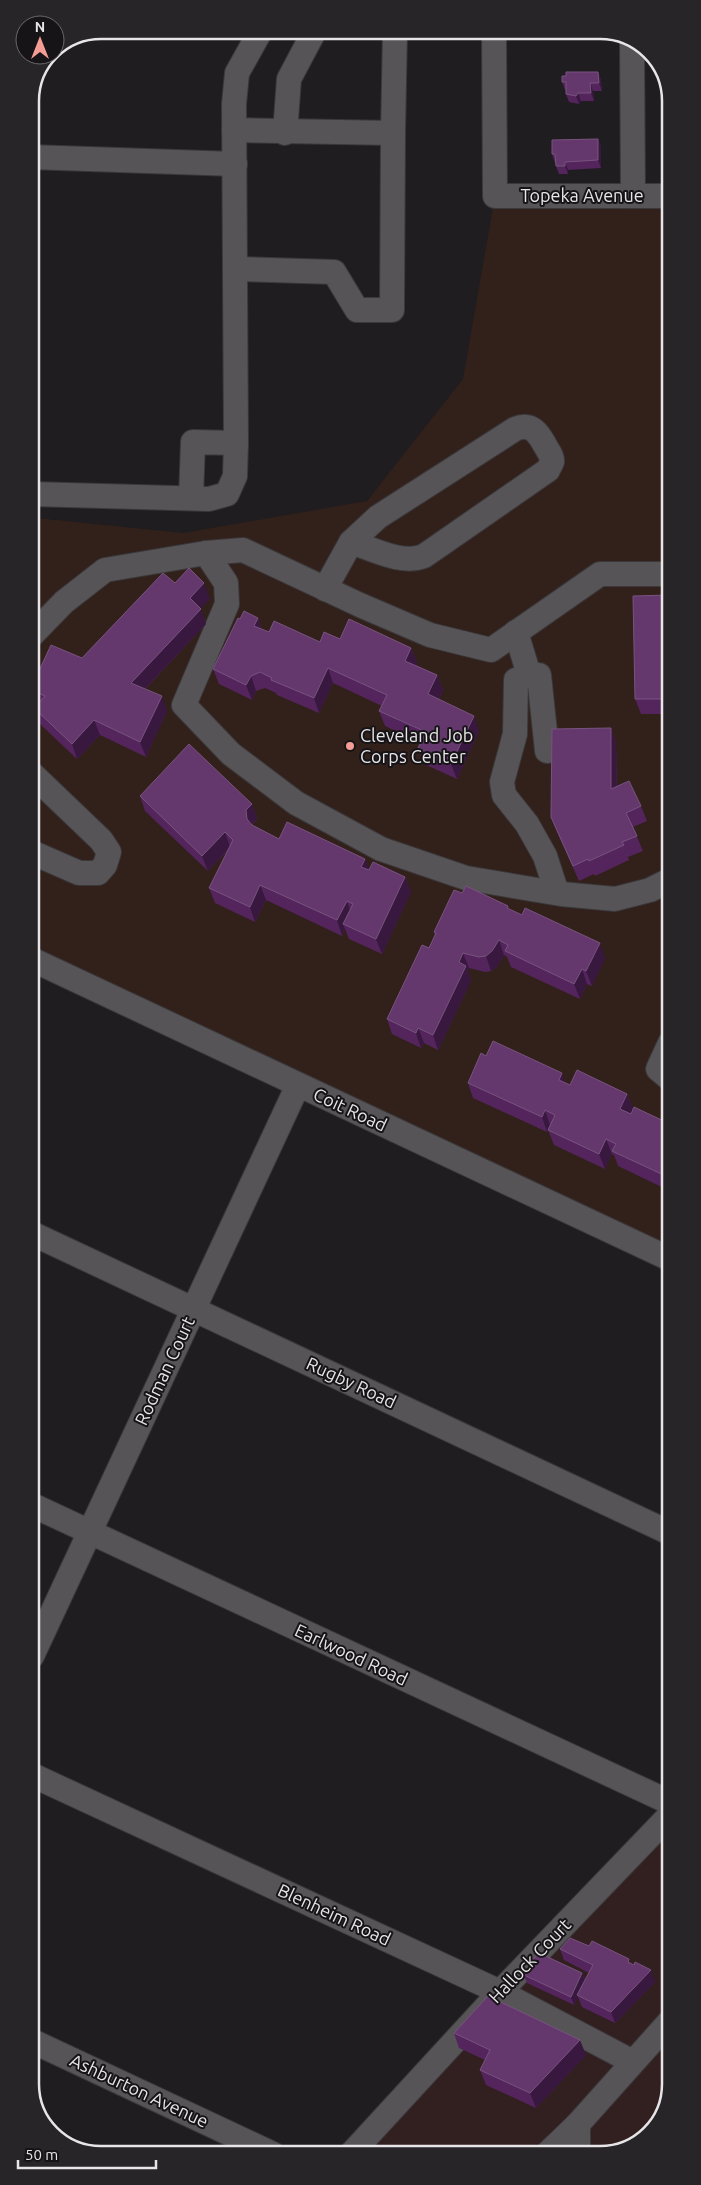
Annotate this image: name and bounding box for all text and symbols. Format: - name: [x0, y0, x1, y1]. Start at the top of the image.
- north arrow: [15, 15, 65, 65]
- text: N: [35, 19, 45, 35]
- street label: Topeka Avenue: [520, 185, 644, 205]
- place label: Cleveland Job Corps Center: [360, 725, 473, 766]
- marker: Cleveland Job Corps Center: [344, 740, 356, 752]
- street label: Coit Road: [311, 1083, 390, 1135]
- street label: Rodman Court: [130, 1313, 198, 1428]
- street label: Rugby Road: [303, 1353, 399, 1412]
- street label: Earlwood Road: [292, 1619, 411, 1689]
- street label: Blenheim Road: [275, 1879, 394, 1949]
- street label: Hallock Court: [484, 1914, 574, 2006]
- street label: Ashburton Avenue: [67, 2049, 212, 2131]
- scale bar: [18, 2138, 155, 2170]
- text: 50 m: [25, 2146, 58, 2163]

